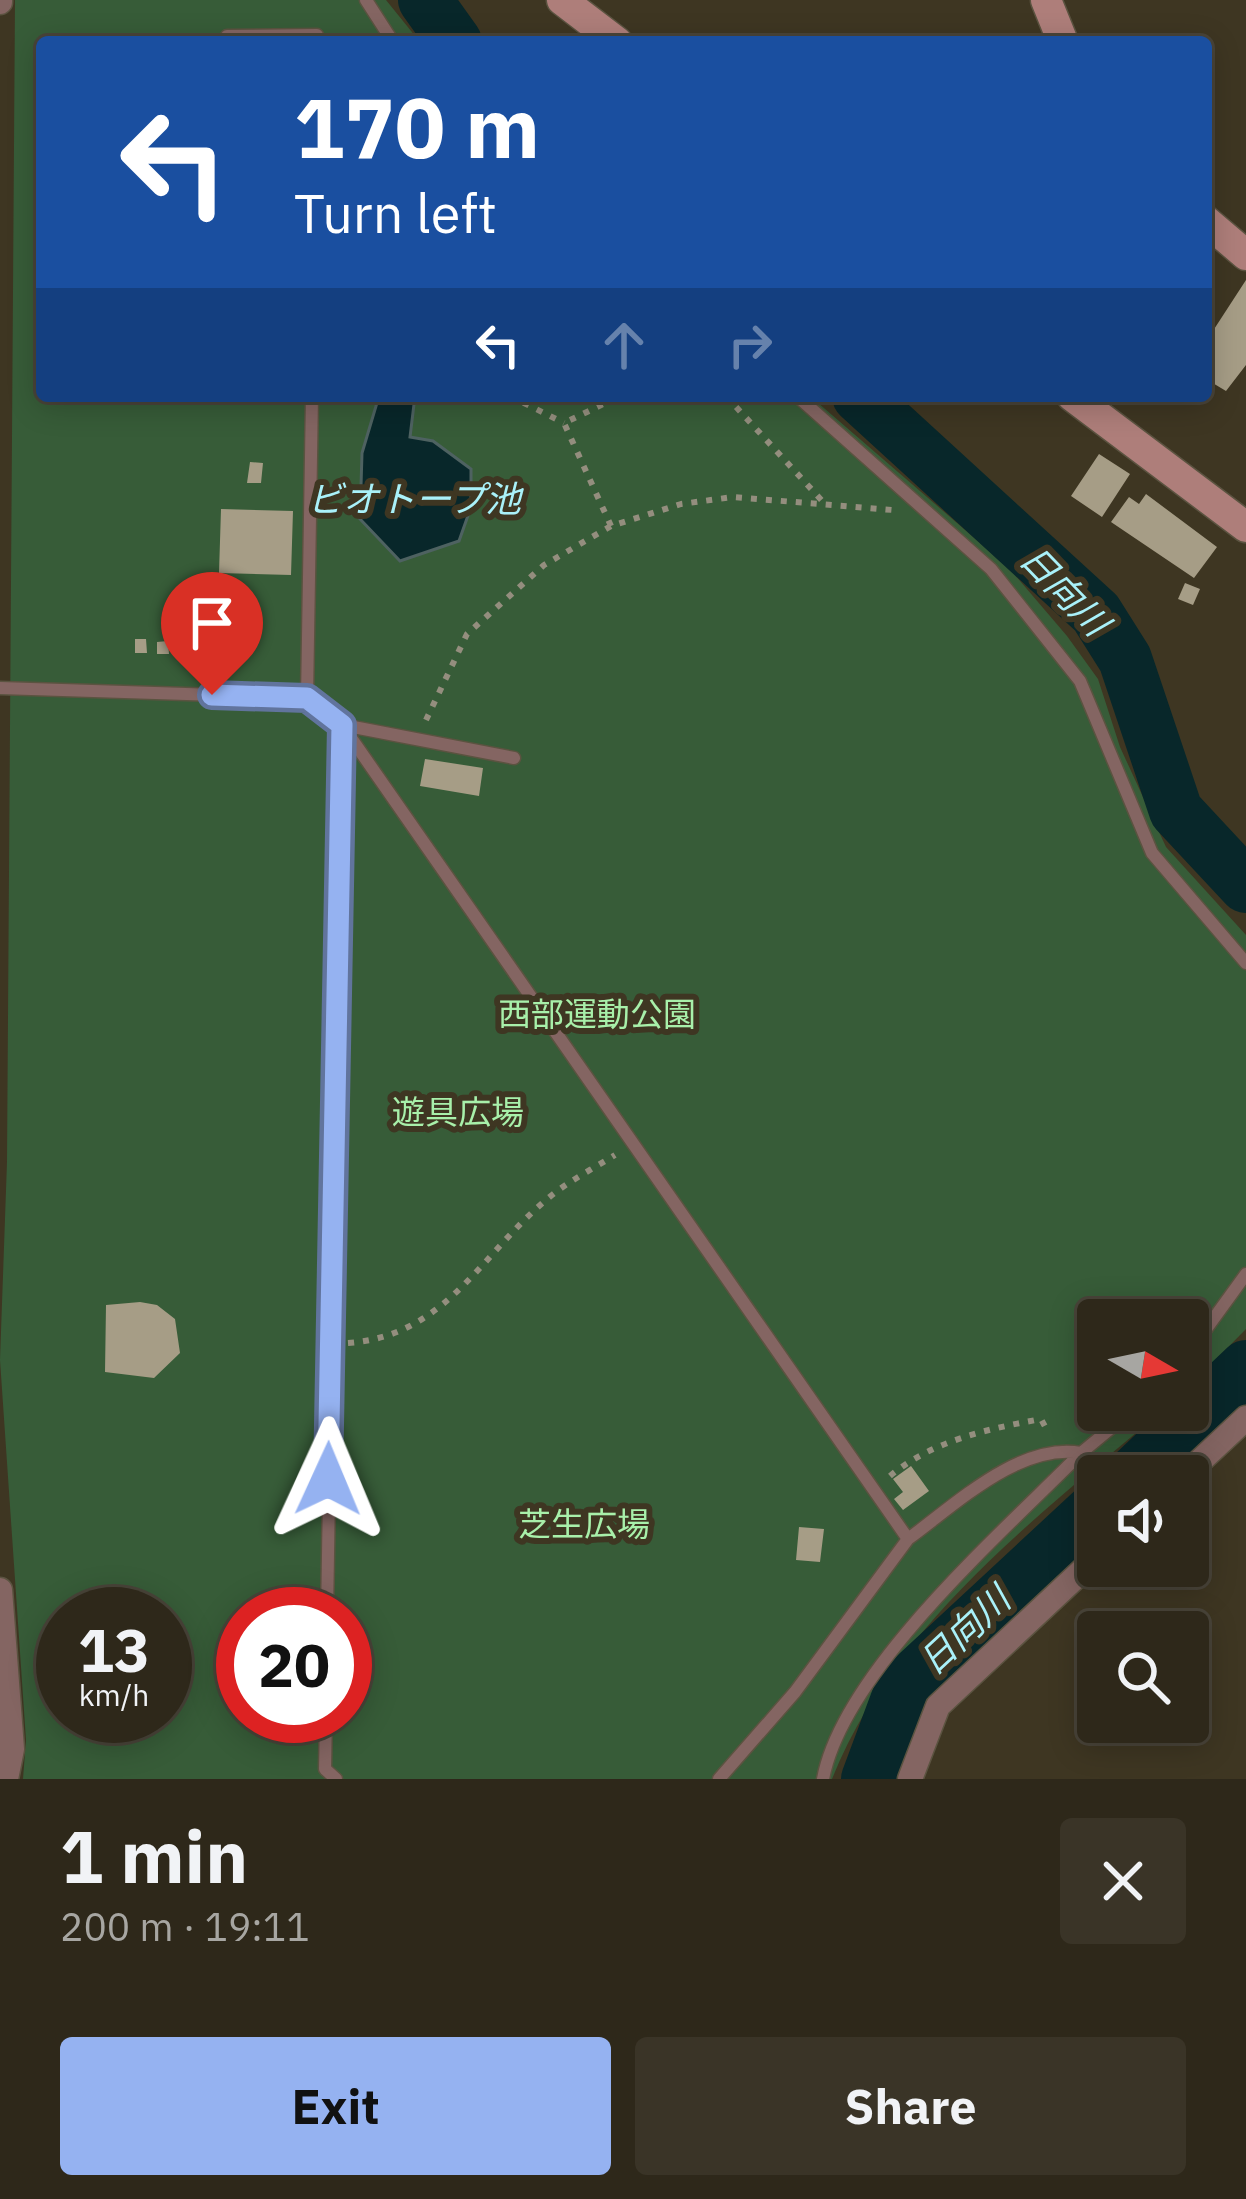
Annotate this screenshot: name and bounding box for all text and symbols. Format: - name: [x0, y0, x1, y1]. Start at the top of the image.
- text: 170 m: [294, 72, 540, 181]
- icon: left: [96, 84, 252, 240]
- text: Turn left: [294, 178, 497, 248]
- icon: left: [465, 312, 531, 378]
- icon: ahead: [591, 312, 657, 378]
- icon: right: [717, 312, 783, 378]
- water label: ビオトープ池: [307, 475, 524, 522]
- water label: 日向川: [1011, 535, 1122, 648]
- pin: [161, 572, 263, 695]
- icon: arrive: [179, 590, 245, 656]
- park label: 西部運動公園: [498, 992, 696, 1035]
- park label: 遊具広場: [392, 1090, 524, 1133]
- north arrow: [1077, 1299, 1209, 1431]
- map controls: [1077, 1299, 1209, 1743]
- position arrow: [265, 1416, 391, 1542]
- button: sound: [1077, 1455, 1209, 1587]
- park label: 芝生広場: [518, 1502, 650, 1545]
- water label: 日向川: [908, 1573, 1022, 1684]
- speed limit sign: 20: [216, 1587, 372, 1743]
- text: 13: [78, 1610, 150, 1689]
- button: search: [1077, 1611, 1209, 1743]
- text: km/h: [79, 1675, 149, 1714]
- text: 1 min: [60, 1809, 248, 1903]
- button: close: [1060, 1818, 1186, 1944]
- text: 200 m · 19:11: [60, 1901, 310, 1952]
- button: Exit: [60, 2037, 611, 2175]
- button: Share: [635, 2037, 1186, 2175]

